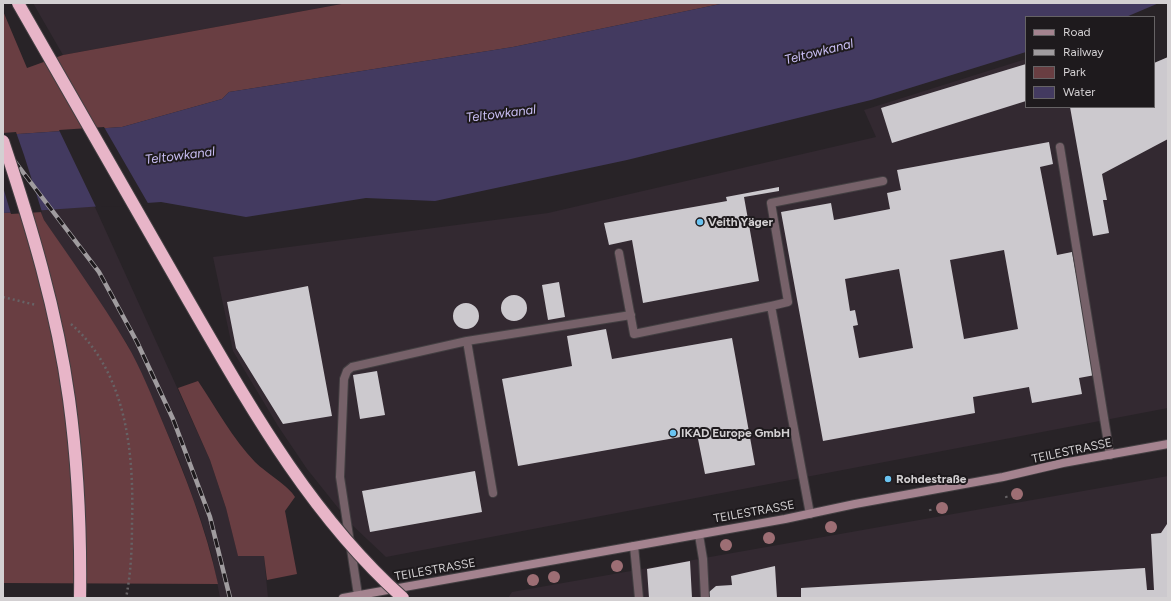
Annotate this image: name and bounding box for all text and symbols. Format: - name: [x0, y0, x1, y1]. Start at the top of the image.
- legend: [1025, 16, 1155, 108]
- text: Road: [1063, 25, 1091, 39]
- water label: Teltowkanal: [783, 36, 855, 68]
- text: Railway: [1063, 45, 1104, 59]
- text: Park: [1063, 65, 1086, 79]
- text: Water: [1063, 85, 1095, 99]
- water label: Teltowkanal: [465, 102, 537, 126]
- water label: Teltowkanal: [144, 144, 216, 168]
- place label: Veith Yäger: [708, 215, 773, 229]
- marker: Veith Yäger: [695, 217, 705, 227]
- place label: IKAD Europe GmbH: [681, 426, 790, 440]
- marker: IKAD Europe GmbH: [668, 428, 678, 438]
- street label: TEILESTRASSE: [1030, 435, 1114, 467]
- place label: Rohdestraße: [896, 472, 966, 486]
- marker: Rohdestraße: [883, 474, 893, 484]
- street label: TEILESTRASSE: [712, 498, 796, 526]
- street label: TEILESTRASSE: [393, 556, 477, 584]

